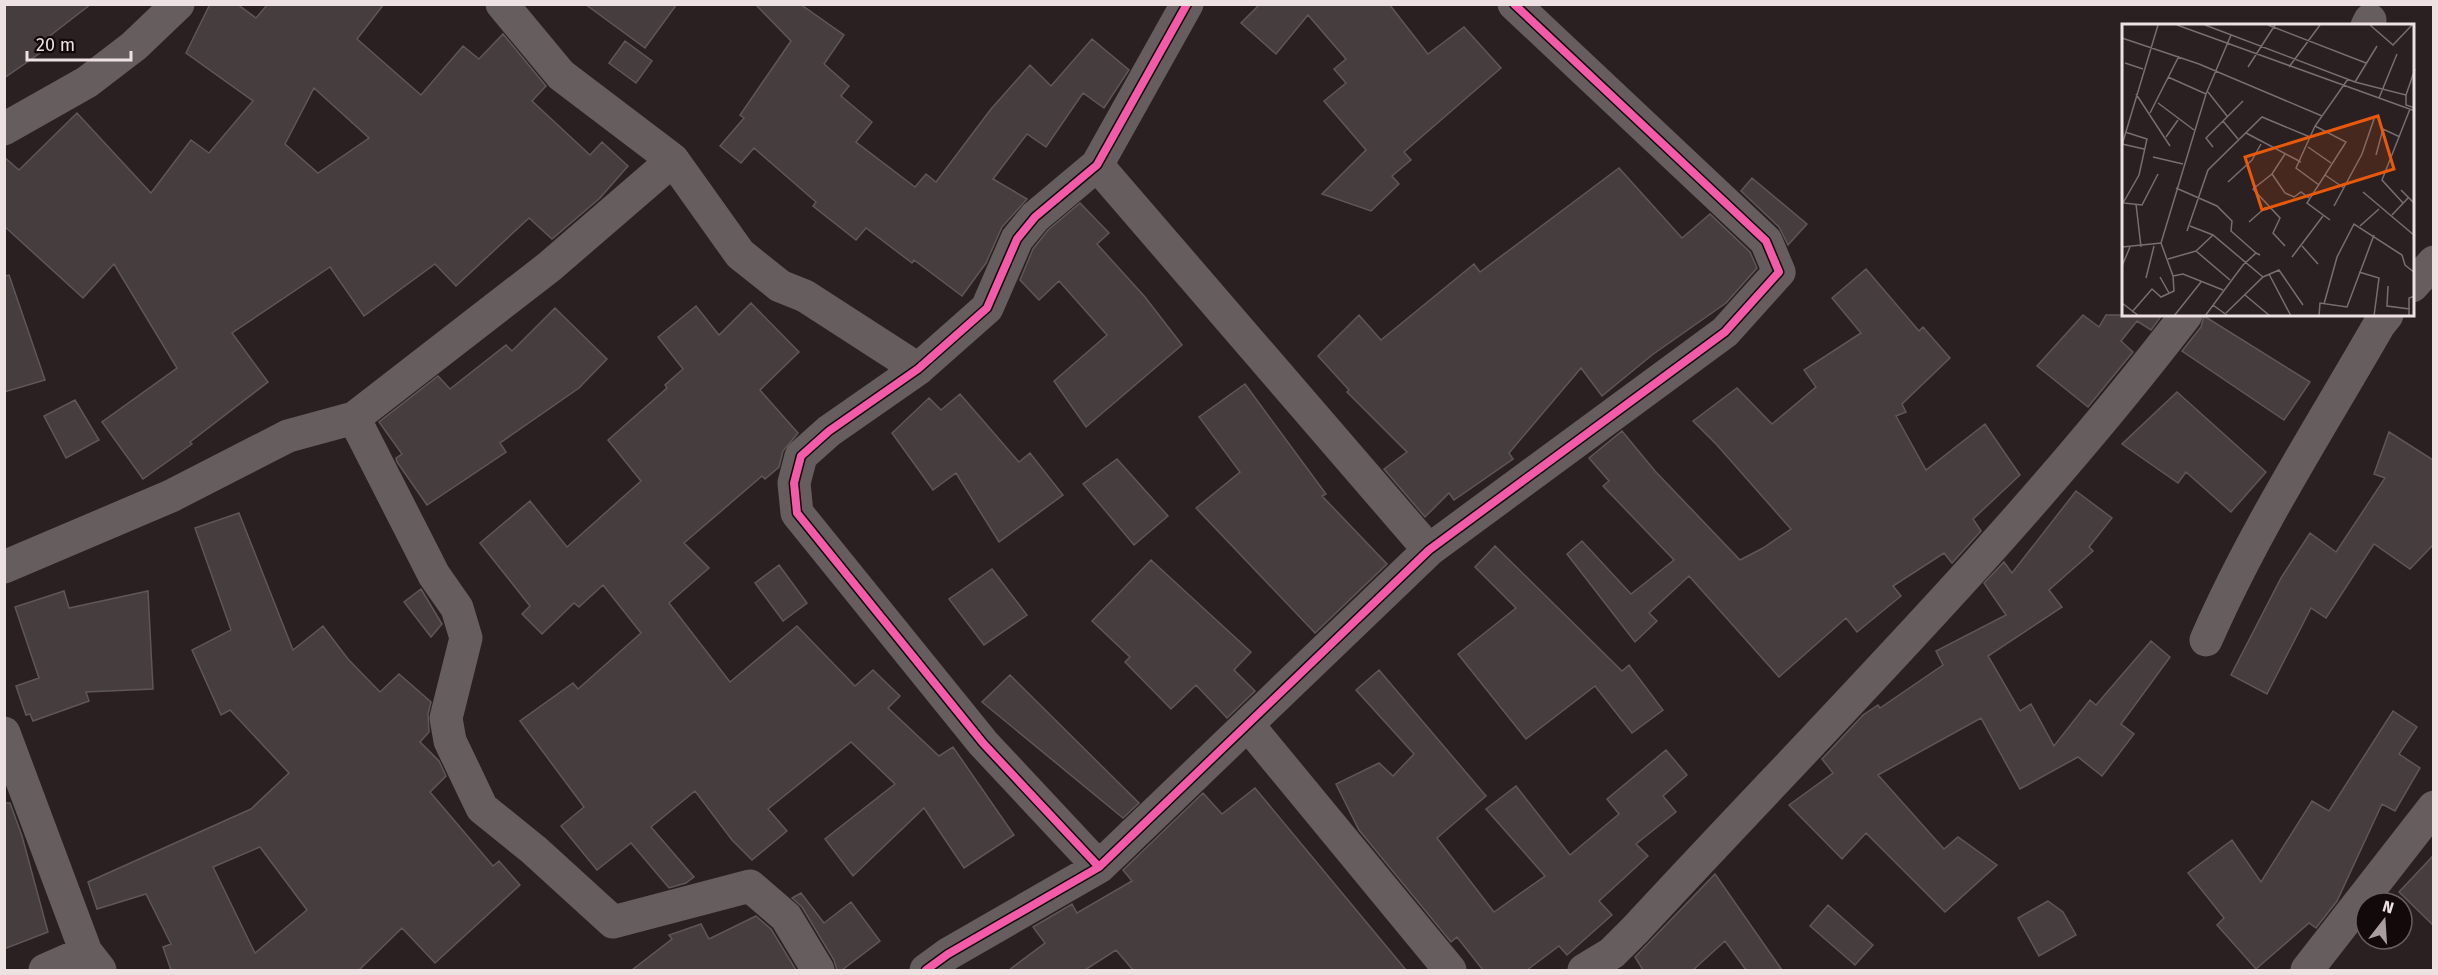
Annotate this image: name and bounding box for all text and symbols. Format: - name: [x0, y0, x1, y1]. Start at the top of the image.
- scale bar: [27, 24, 130, 62]
- inset map: [2122, 24, 2414, 316]
- text: 20 m: [36, 34, 75, 56]
- north arrow: [2354, 891, 2414, 951]
- text: N: [2380, 896, 2396, 918]

